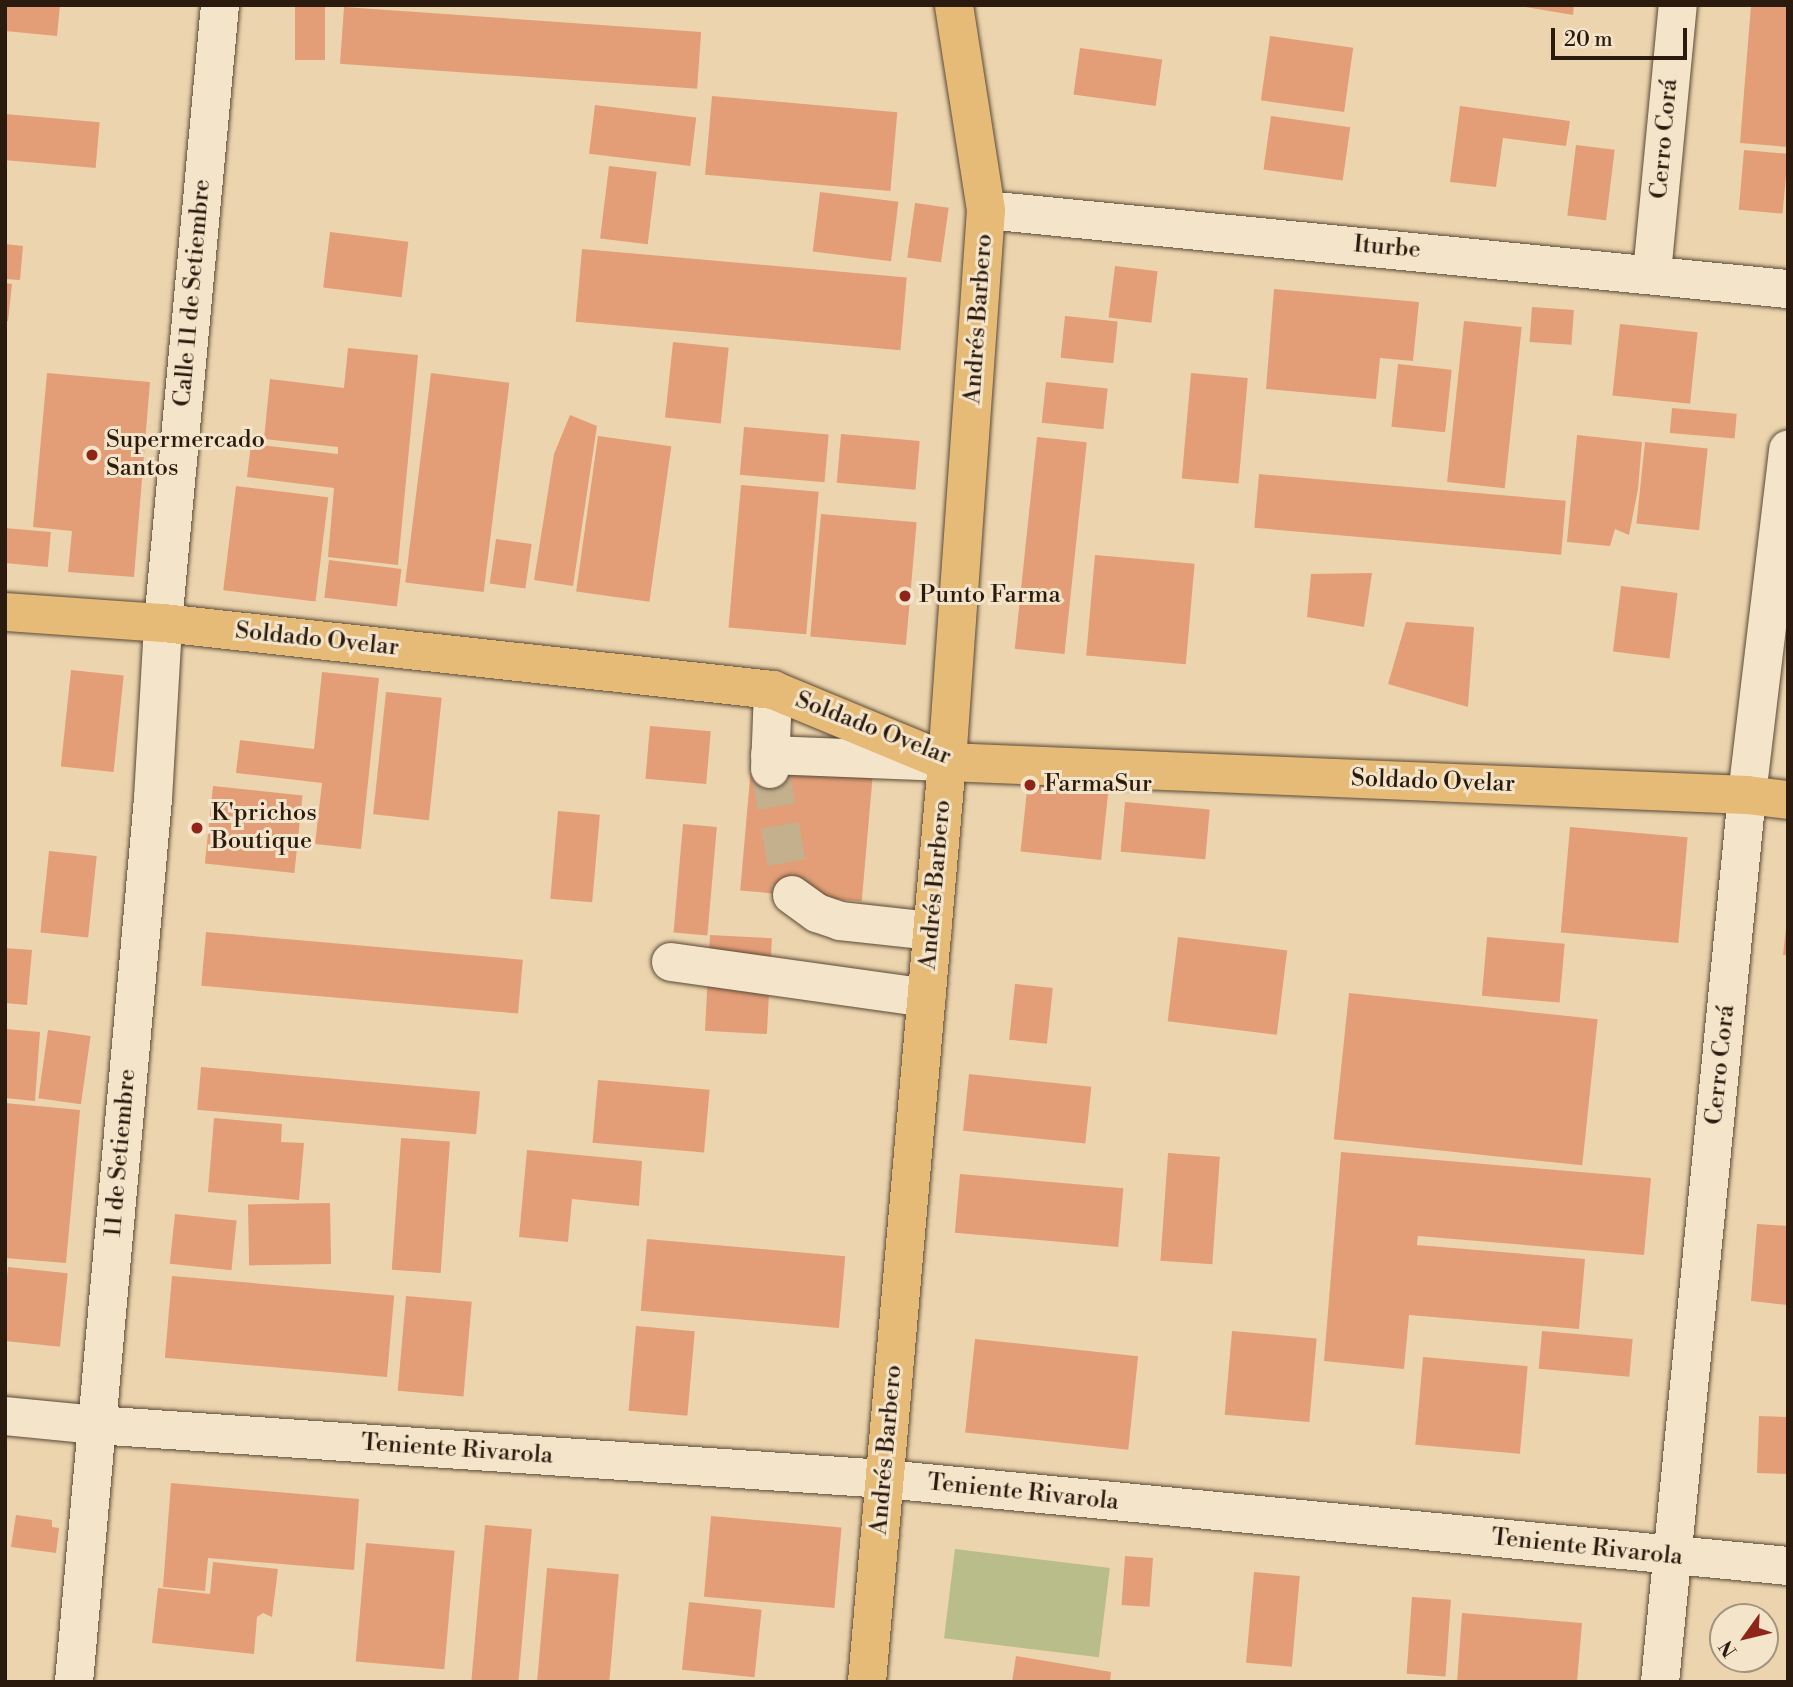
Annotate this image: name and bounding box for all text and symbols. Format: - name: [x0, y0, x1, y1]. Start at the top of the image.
- scale bar: [1555, 14, 1692, 58]
- text: 20 m: [1564, 27, 1613, 53]
- street label: Cerro Corá: [1645, 78, 1685, 200]
- street label: Calle 11 de Setiembre: [169, 178, 217, 408]
- street label: Iturbe: [1352, 231, 1422, 265]
- street label: Andrés Barbero: [959, 233, 999, 405]
- place label: Supermercado Santos: [106, 427, 265, 483]
- marker: Supermercado Santos: [84, 447, 100, 463]
- place label: Punto Farma: [919, 582, 1061, 610]
- marker: Punto Farma: [897, 588, 913, 604]
- street label: Soldado Ovelar: [234, 617, 400, 663]
- street label: Soldado Ovelar: [791, 686, 955, 772]
- street label: Soldado Ovelar: [1350, 765, 1516, 799]
- place label: FarmaSur: [1044, 771, 1152, 799]
- marker: FarmaSur: [1022, 777, 1038, 793]
- street label: Andrés Barbero: [914, 799, 958, 971]
- place label: K'prichos Boutique: [211, 800, 317, 856]
- marker: K'prichos Boutique: [189, 820, 205, 836]
- street label: Cerro Corá: [1700, 1004, 1742, 1126]
- street label: 11 de Setiembre: [99, 1068, 143, 1238]
- street label: Andrés Barbero: [865, 1364, 909, 1536]
- street label: Teniente Rivarola: [360, 1429, 554, 1471]
- street label: Teniente Rivarola: [926, 1469, 1120, 1517]
- street label: Teniente Rivarola: [1490, 1524, 1684, 1572]
- north arrow: [1709, 1603, 1779, 1673]
- text: N: [1714, 1636, 1742, 1662]

